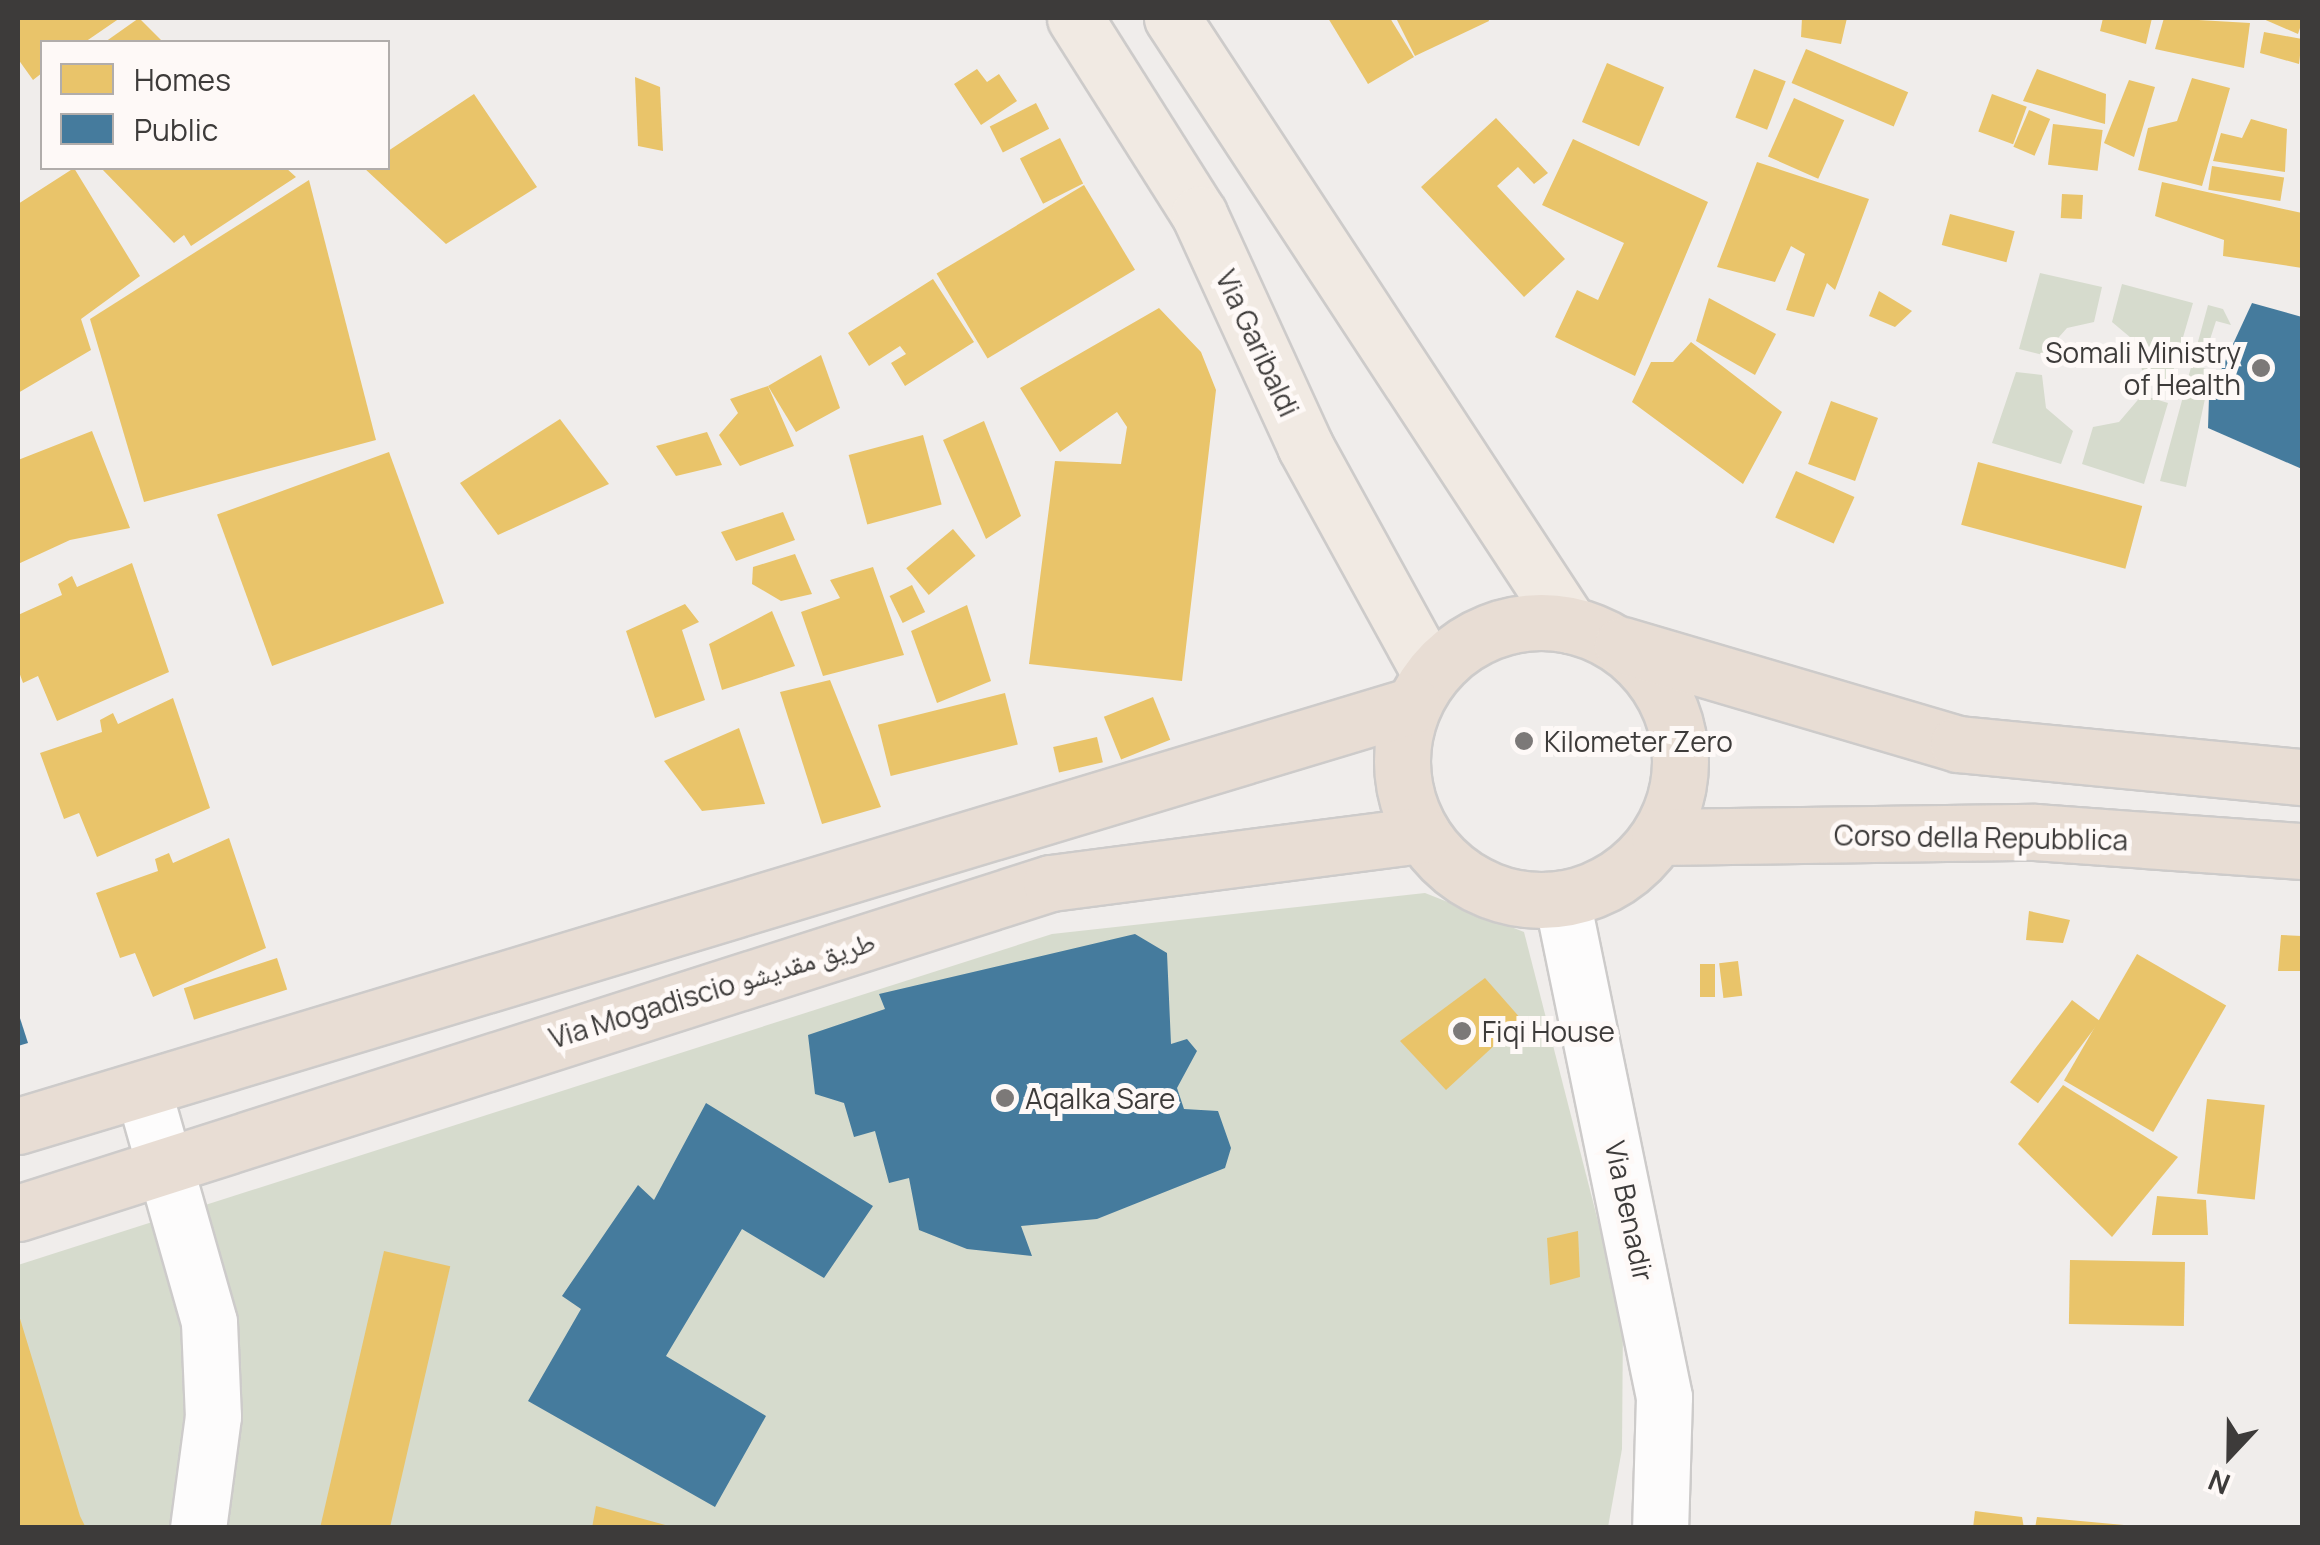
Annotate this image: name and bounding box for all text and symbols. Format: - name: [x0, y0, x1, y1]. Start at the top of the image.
- legend: [40, 40, 390, 170]
- text: Homes: [134, 59, 231, 100]
- text: Public: [134, 109, 218, 150]
- street label: Via Garibaldi: [1209, 264, 1307, 422]
- place label: Somali Ministry of Health: [2045, 335, 2241, 401]
- marker: Somali Ministry of Health: [2250, 357, 2272, 379]
- place label: Kilometer Zero: [1544, 724, 1733, 758]
- marker: Kilometer Zero: [1513, 730, 1535, 752]
- street label: Corso della Repubblica: [1834, 818, 2128, 856]
- street label: Via Mogadiscio طريق مقديشو: [545, 923, 879, 1055]
- place label: Fiqi House: [1482, 1014, 1615, 1048]
- marker: Fiqi House: [1451, 1020, 1473, 1042]
- place label: Aqalka Sare: [1025, 1081, 1175, 1115]
- marker: Aqalka Sare: [994, 1087, 1016, 1109]
- street label: Via Benadir: [1599, 1138, 1661, 1284]
- north arrow: [2180, 1405, 2280, 1505]
- text: N: [2202, 1461, 2235, 1504]

